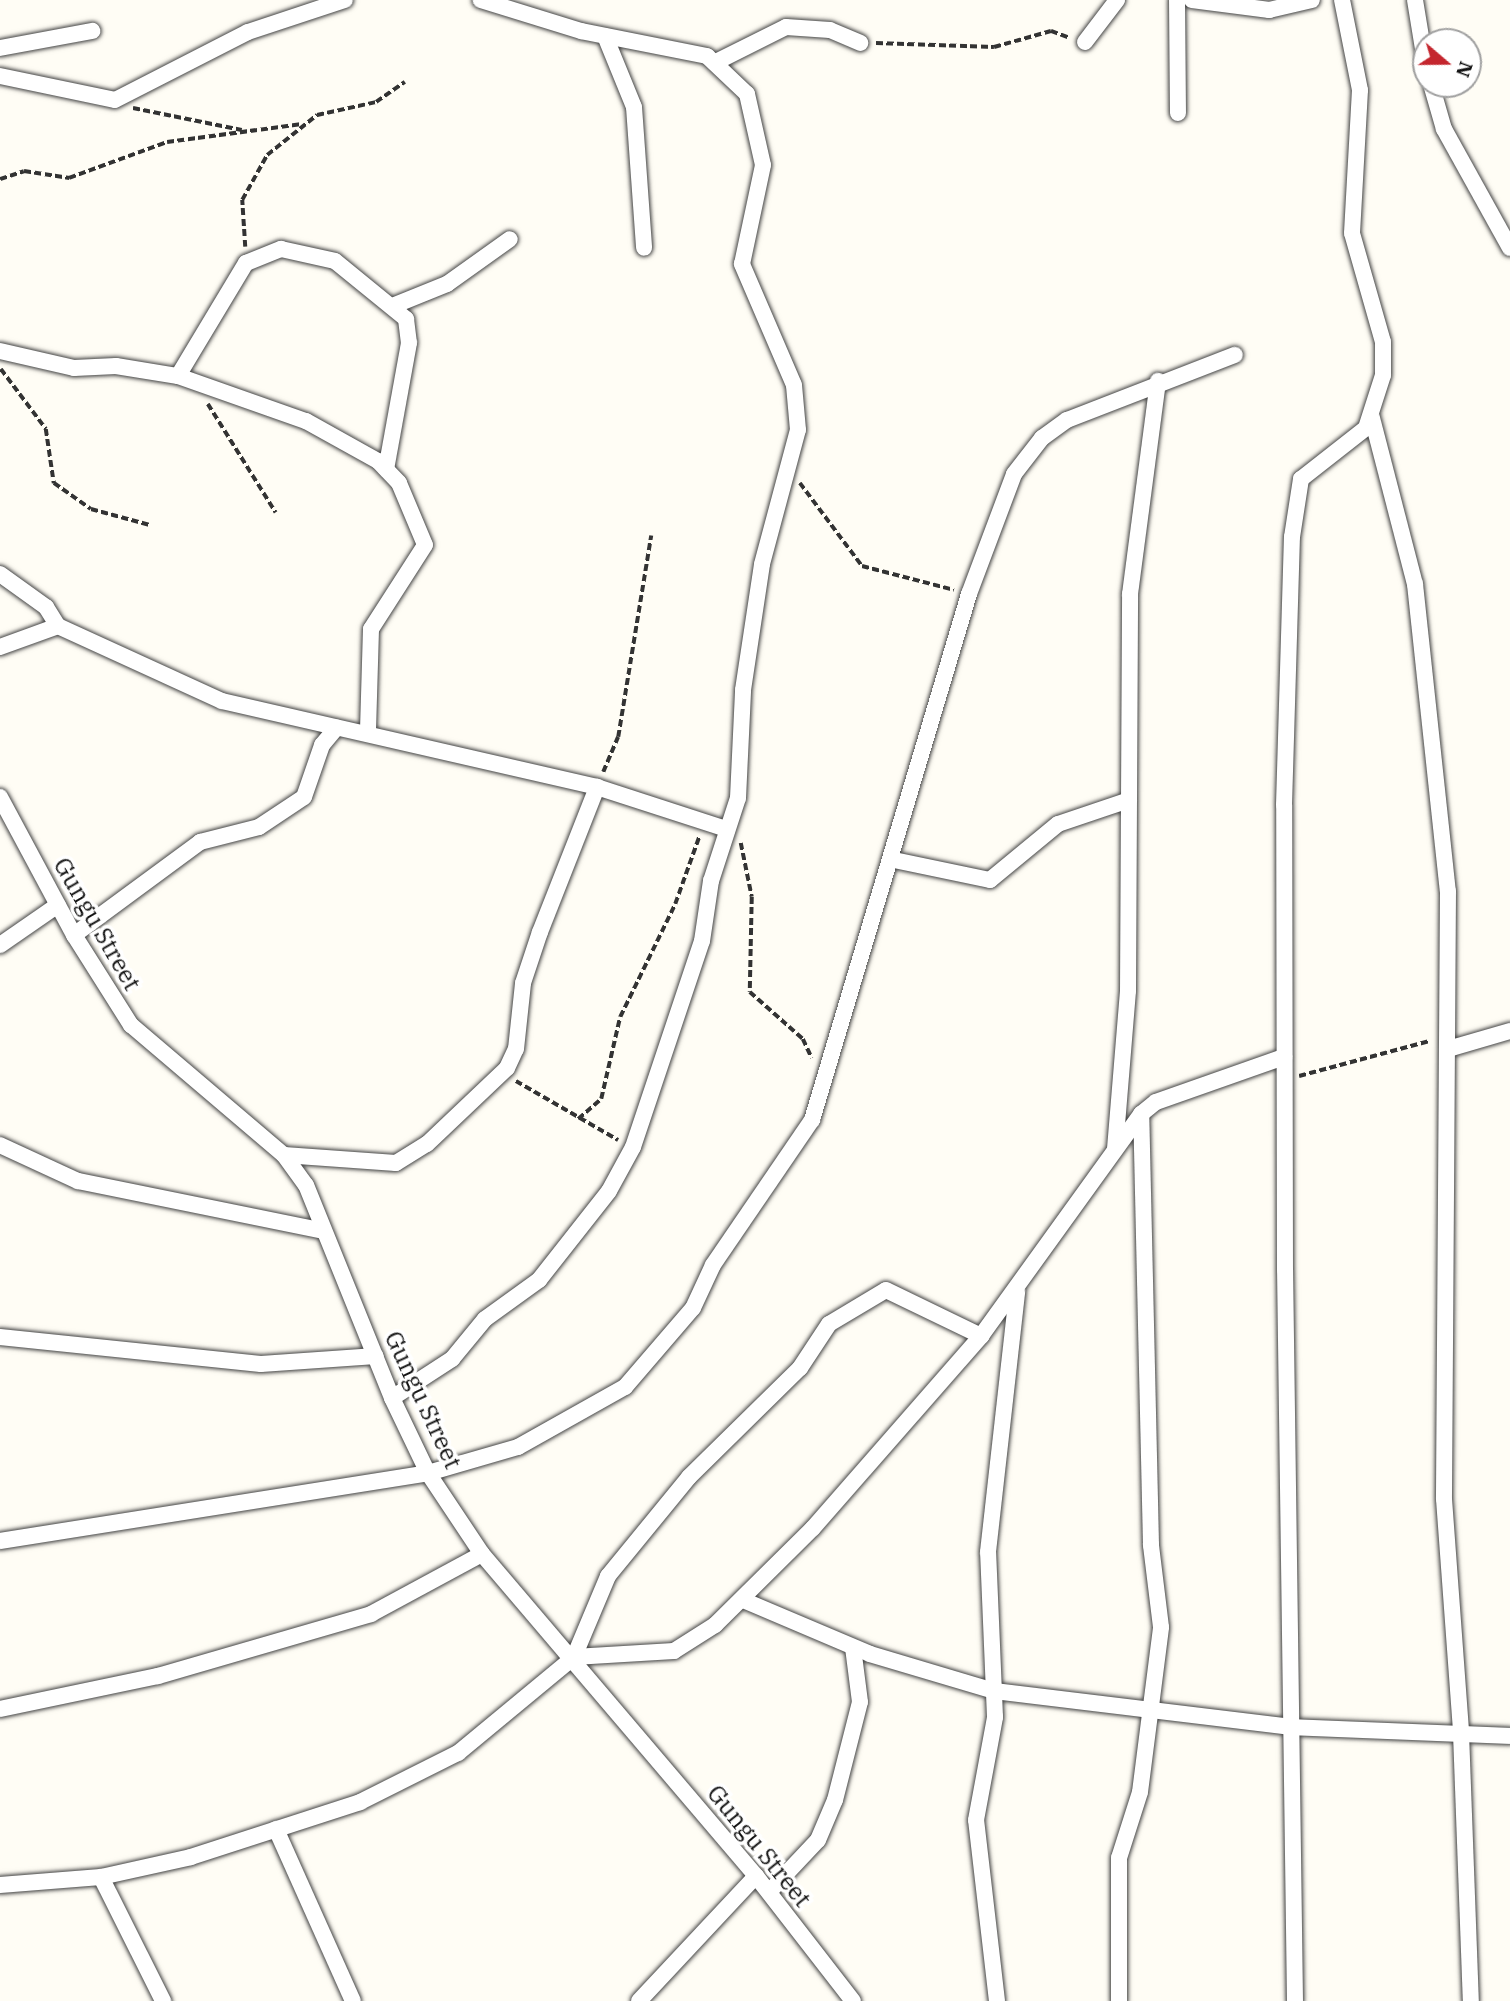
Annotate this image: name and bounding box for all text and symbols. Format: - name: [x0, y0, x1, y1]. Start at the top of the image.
- north arrow: [1412, 28, 1482, 98]
- text: N: [1451, 58, 1479, 81]
- street label: Gungu Street: [47, 853, 147, 995]
- street label: Gungu Street: [379, 1327, 467, 1473]
- street label: Gungu Street: [701, 1779, 817, 1913]

